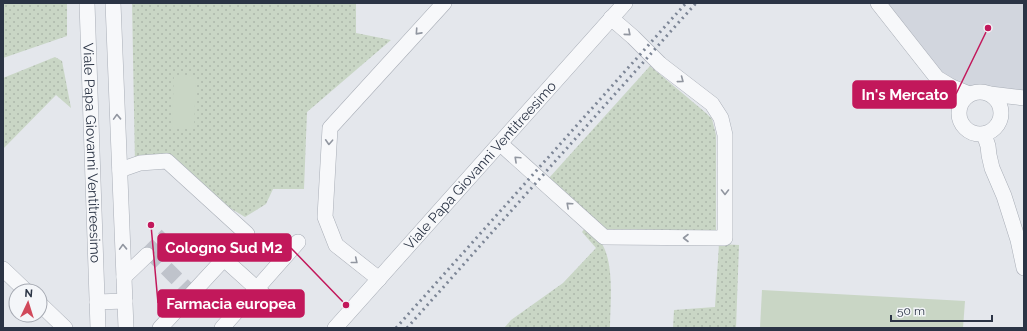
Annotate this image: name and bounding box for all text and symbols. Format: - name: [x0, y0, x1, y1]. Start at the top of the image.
- one-way arrow: [415, 27, 422, 35]
- one-way arrow: [624, 29, 631, 36]
- street label: Viale Papa Giovanni Ventitreesimo: [80, 43, 104, 263]
- one-way arrow: [677, 75, 684, 82]
- street label: Viale Papa Giovanni Ventitreesimo: [401, 78, 559, 253]
- callout: In's Mercato: [853, 81, 956, 108]
- text: In's Mercato: [862, 86, 948, 104]
- one-way arrow: [113, 114, 122, 120]
- one-way arrow: [325, 139, 334, 145]
- one-way arrow: [514, 156, 522, 164]
- one-way arrow: [721, 189, 729, 195]
- one-way arrow: [566, 203, 573, 210]
- callout: Cologno Sud M2: [158, 234, 291, 261]
- one-way arrow: [683, 234, 689, 242]
- text: Cologno Sud M2: [165, 239, 283, 257]
- one-way arrow: [119, 244, 127, 250]
- one-way arrow: [351, 256, 358, 263]
- north arrow: [8, 283, 48, 323]
- text: N: [24, 287, 33, 300]
- callout: Farmacia europea: [158, 290, 304, 317]
- text: Farmacia europea: [166, 295, 296, 313]
- scale bar: [891, 297, 992, 323]
- text: 50 m: [897, 304, 925, 318]

